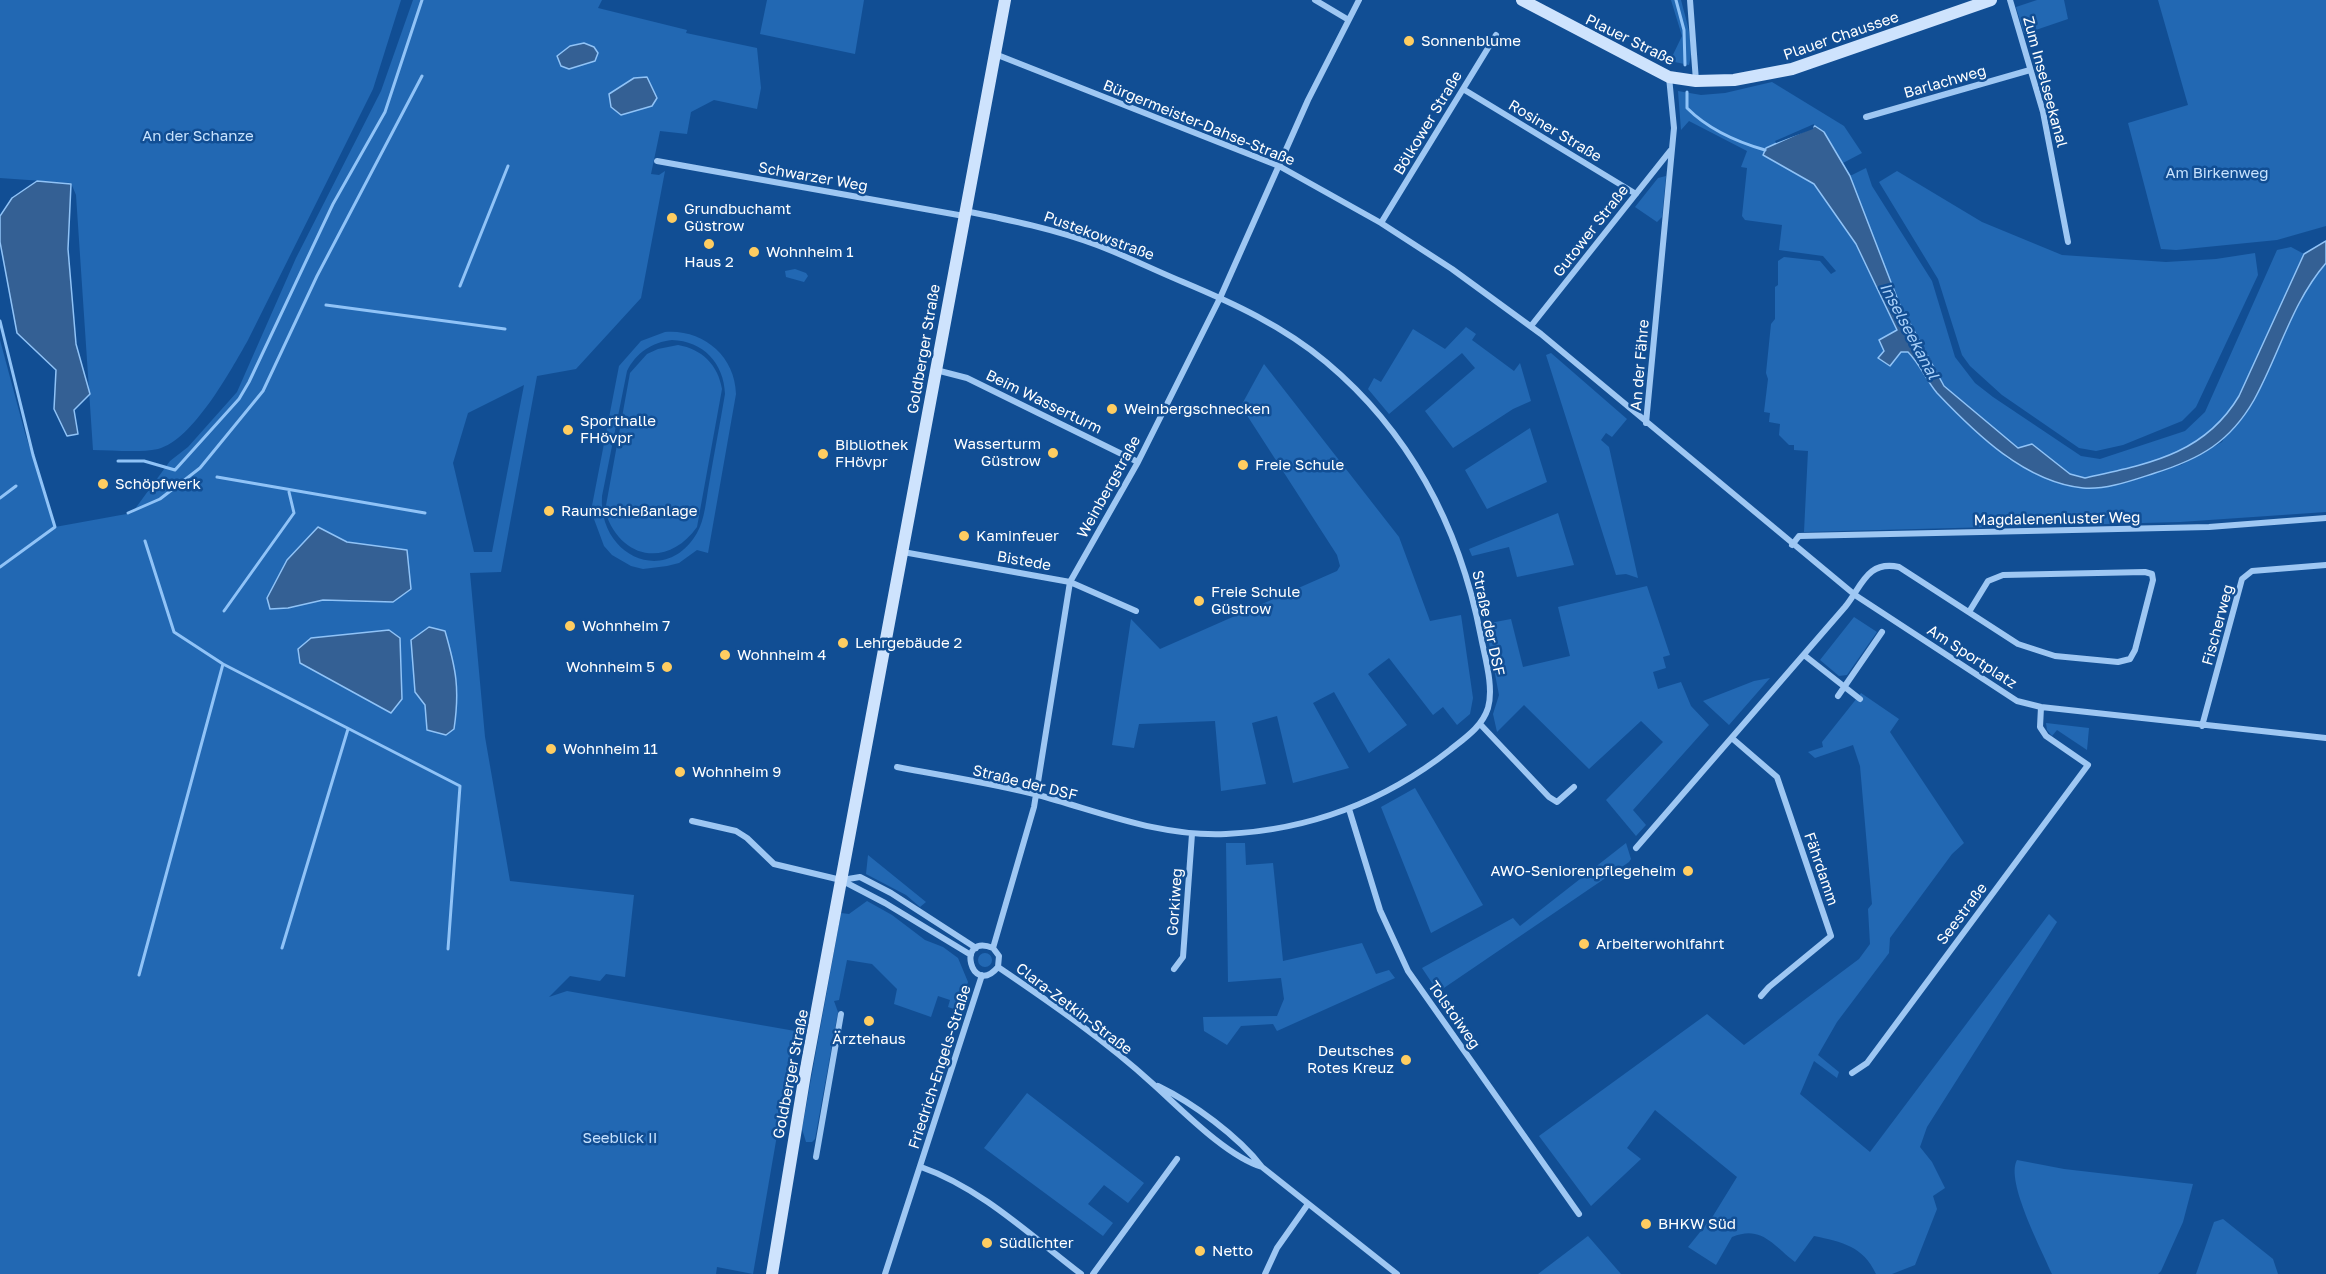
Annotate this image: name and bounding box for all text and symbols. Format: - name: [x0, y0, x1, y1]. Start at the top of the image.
- street label: Plauer Chaussee: [1781, 8, 1901, 64]
- street label: Plauer Straße: [1582, 11, 1678, 69]
- street label: Zum Inselseekanal: [2019, 15, 2071, 149]
- place label: Sonnenblume: [1421, 32, 1521, 50]
- marker: Sonnenblume: [1402, 34, 1416, 48]
- street label: Barlachweg: [1902, 62, 1988, 102]
- street label: Bölkower Straße: [1390, 68, 1466, 178]
- street label: Bürgermeister-Dahse-Straße: [1100, 76, 1298, 170]
- street label: Rosiner Straße: [1505, 96, 1605, 166]
- park label: An der Schanze: [142, 127, 254, 145]
- street label: Schwarzer Weg: [757, 159, 869, 195]
- park label: Am Birkenweg: [2166, 164, 2268, 182]
- street label: Gutower Straße: [1550, 181, 1632, 281]
- place label: Grundbuchamt Güstrow: [684, 200, 791, 235]
- street label: Pustekowstraße: [1041, 208, 1157, 264]
- marker: Grundbuchamt Güstrow: [665, 211, 679, 225]
- marker: Haus 2: [702, 237, 716, 251]
- place label: Wohnheim 1: [766, 243, 853, 261]
- marker: Wohnheim 1: [747, 245, 761, 259]
- place label: Haus 2: [684, 253, 734, 271]
- water label: Inselseekanal: [1875, 279, 1943, 383]
- street label: Goldberger Straße: [904, 283, 944, 415]
- street label: An der Fähre: [1627, 319, 1653, 411]
- street label: Beim Wasserturm: [983, 366, 1105, 438]
- place label: Weinbergschnecken: [1124, 400, 1270, 418]
- marker: Weinbergschnecken: [1105, 402, 1119, 416]
- place label: Sporthalle FHövpr: [580, 412, 656, 447]
- marker: Sporthalle FHövpr: [561, 423, 575, 437]
- street label: Weinbergstraße: [1073, 433, 1145, 541]
- place label: Wasserturm Güstrow: [954, 435, 1041, 470]
- place label: Bibliothek FHövpr: [835, 436, 909, 471]
- marker: Wasserturm Güstrow: [1046, 446, 1060, 460]
- marker: Bibliothek FHövpr: [816, 447, 830, 461]
- place label: Freie Schule: [1255, 456, 1344, 474]
- marker: Freie Schule: [1236, 458, 1250, 472]
- place label: Schöpfwerk: [115, 475, 201, 493]
- marker: Schöpfwerk: [96, 477, 110, 491]
- place label: Raumschießanlage: [561, 502, 698, 520]
- marker: Raumschießanlage: [542, 504, 556, 518]
- street label: Magdalenenluster Weg: [1974, 509, 2140, 529]
- place label: Kaminfeuer: [976, 527, 1059, 545]
- marker: Kaminfeuer: [957, 529, 971, 543]
- street label: Bistede: [996, 547, 1052, 575]
- street label: Straße der DSF: [1468, 569, 1508, 677]
- place label: Freie Schule Güstrow: [1211, 583, 1300, 618]
- street label: Fischerweg: [2199, 583, 2237, 667]
- marker: Freie Schule Güstrow: [1192, 594, 1206, 608]
- place label: Wohnheim 7: [582, 617, 670, 635]
- marker: Wohnheim 7: [563, 619, 577, 633]
- street label: Am Sportplatz: [1924, 621, 2020, 693]
- place label: Lehrgebäude 2: [855, 634, 962, 652]
- marker: Lehrgebäude 2: [836, 636, 850, 650]
- place label: Wohnheim 4: [737, 646, 826, 664]
- marker: Wohnheim 4: [718, 648, 732, 662]
- place label: Wohnheim 5: [566, 658, 655, 676]
- marker: Wohnheim 5: [660, 660, 674, 674]
- place label: Wohnheim 11: [563, 740, 658, 758]
- marker: Wohnheim 11: [544, 742, 558, 756]
- street label: Straße der DSF: [971, 761, 1079, 805]
- place label: Wohnheim 9: [692, 763, 781, 781]
- marker: Wohnheim 9: [673, 765, 687, 779]
- street label: Fährdamm: [1800, 830, 1842, 908]
- place label: AWO-Seniorenpflegeheim: [1491, 862, 1676, 880]
- marker: AWO-Seniorenpflegeheim: [1681, 864, 1695, 878]
- street label: Gorkiweg: [1164, 868, 1186, 936]
- street label: Seestraße: [1933, 880, 1991, 948]
- place label: Arbeiterwohlfahrt: [1596, 935, 1724, 953]
- marker: Arbeiterwohlfahrt: [1577, 937, 1591, 951]
- street label: Clara-Zetkin-Straße: [1012, 959, 1136, 1059]
- street label: Tolstoiweg: [1424, 978, 1484, 1052]
- street label: Friedrich-Engels-Straße: [905, 983, 975, 1151]
- street label: Goldberger Straße: [770, 1008, 812, 1140]
- marker: Ärztehaus: [862, 1014, 876, 1028]
- place label: Ärztehaus: [832, 1030, 906, 1048]
- place label: Deutsches Rotes Kreuz: [1307, 1042, 1394, 1077]
- marker: Deutsches Rotes Kreuz: [1399, 1053, 1413, 1067]
- park label: Seeblick II: [583, 1129, 657, 1147]
- place label: BHKW Süd: [1658, 1215, 1736, 1233]
- marker: BHKW Süd: [1639, 1217, 1653, 1231]
- place label: Südlichter: [999, 1234, 1074, 1252]
- marker: Südlichter: [980, 1236, 994, 1250]
- place label: Netto: [1212, 1242, 1253, 1260]
- marker: Netto: [1193, 1244, 1207, 1258]

